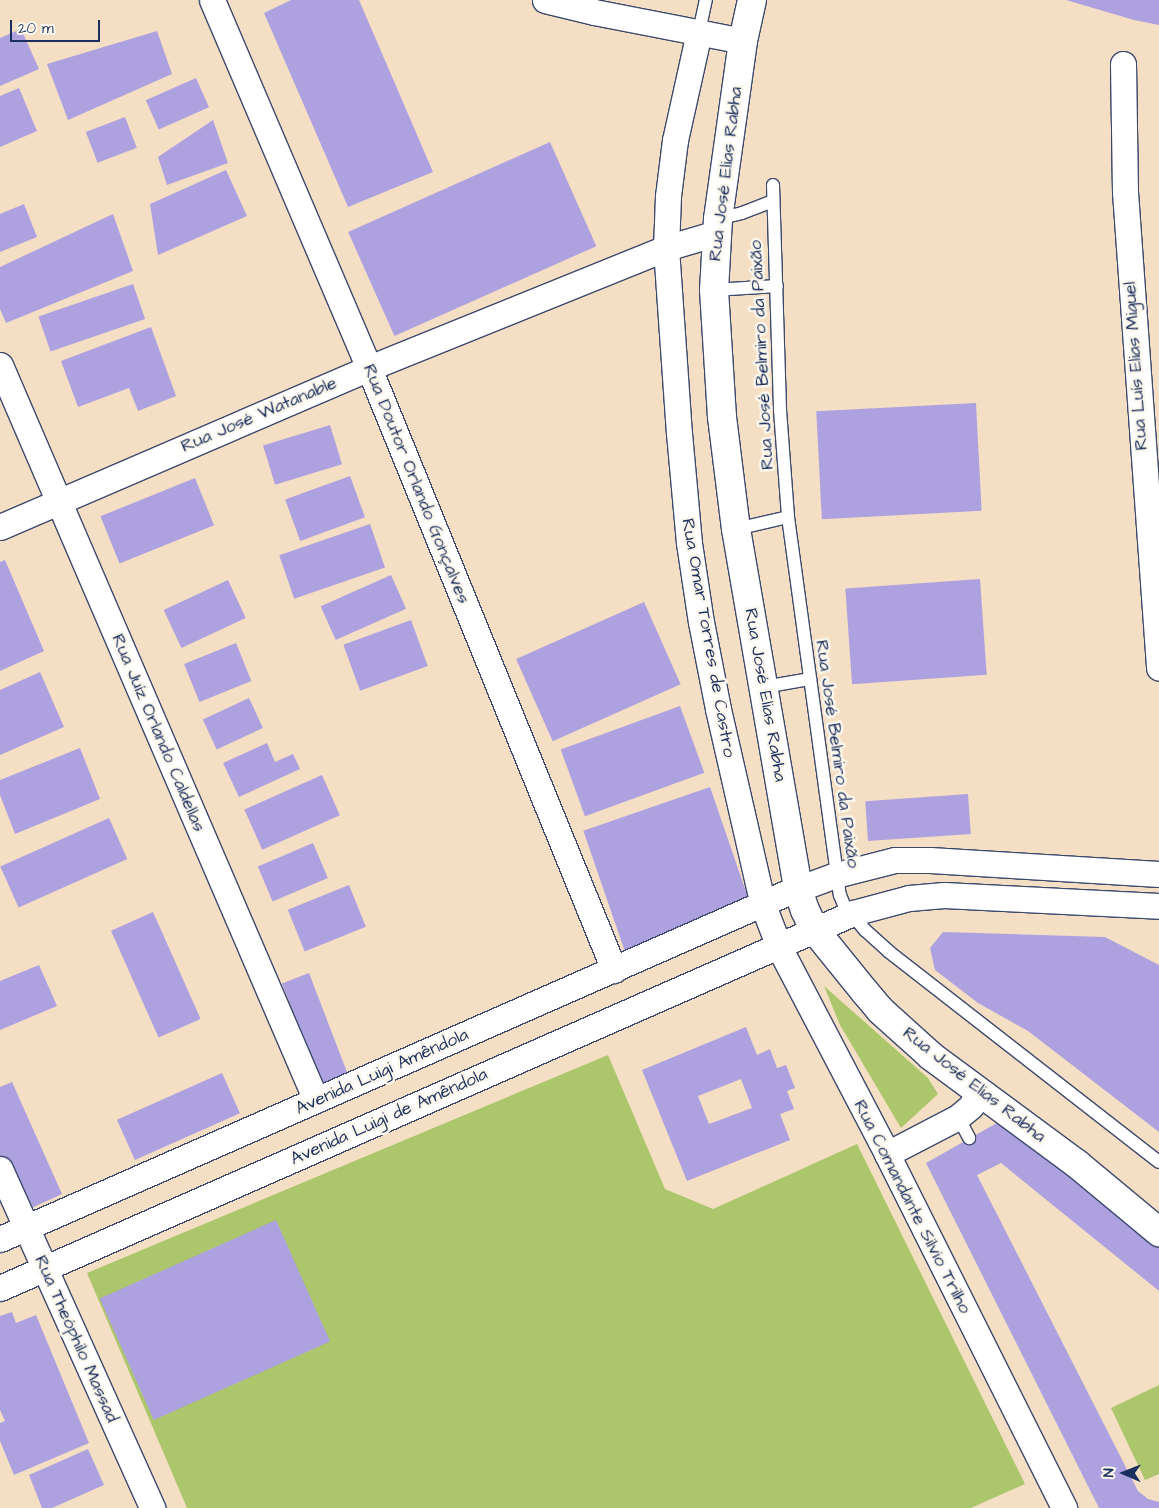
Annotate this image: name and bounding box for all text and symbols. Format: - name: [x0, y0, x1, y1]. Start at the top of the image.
- scale bar: [12, 10, 102, 42]
- text: 20 m: [18, 18, 54, 39]
- street label: Rua José Elias Rabha: [705, 85, 747, 263]
- street label: Rua José Belmiro da Paixão: [745, 240, 779, 470]
- street label: Rua Luís Elias Miguel: [1119, 281, 1153, 451]
- street label: Rua Doutor Orlando Gonçalves: [358, 361, 474, 607]
- street label: Rua José Watanable: [178, 372, 340, 458]
- street label: Rua Omar Torres de Castro: [676, 517, 740, 759]
- street label: Rua José Elias Rabha: [739, 607, 791, 783]
- street label: Rua Juíz Orlando Caldellas: [106, 631, 210, 835]
- street label: Rua José Belmiro da Paixão: [810, 639, 864, 869]
- street label: Rua José Elias Rabha: [898, 1022, 1050, 1148]
- street label: Avenida Luigi Amêndola: [292, 1024, 472, 1120]
- street label: Avenida Luigi de Amêndola: [287, 1064, 491, 1170]
- street label: Rua Comandante Silvio Trilho: [849, 1096, 975, 1318]
- street label: Rua Theóphilo Massad: [29, 1252, 123, 1426]
- north arrow: [1099, 1448, 1149, 1498]
- text: N: [1099, 1468, 1119, 1477]

